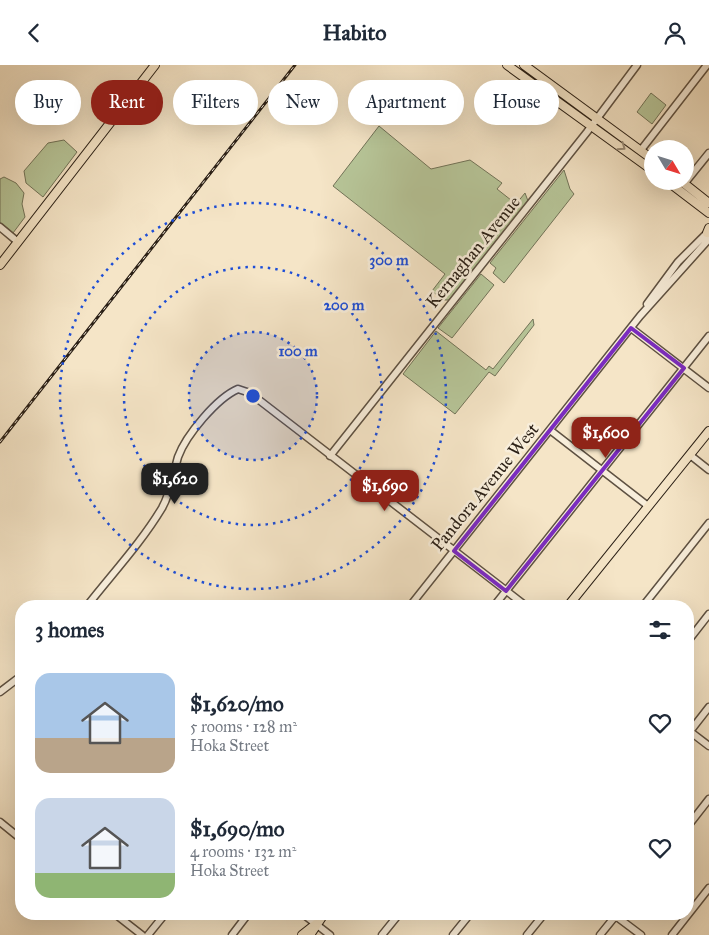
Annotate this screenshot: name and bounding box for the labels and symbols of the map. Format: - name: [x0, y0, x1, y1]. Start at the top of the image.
- north arrow: [644, 140, 694, 190]
- one-way arrow: [616, 141, 626, 150]
- street label: Kernaghan Avenue: [421, 192, 526, 313]
- text: 300 m: [369, 251, 409, 270]
- text: 200 m: [324, 296, 365, 314]
- text: 100 m: [278, 342, 318, 360]
- centre of rings: [244, 387, 262, 405]
- pin: $1,600: [565, 417, 647, 459]
- street label: Pandora Avenue West: [427, 418, 544, 555]
- pin: $1,620: [134, 463, 216, 505]
- pin: $1,690: [344, 469, 426, 512]

